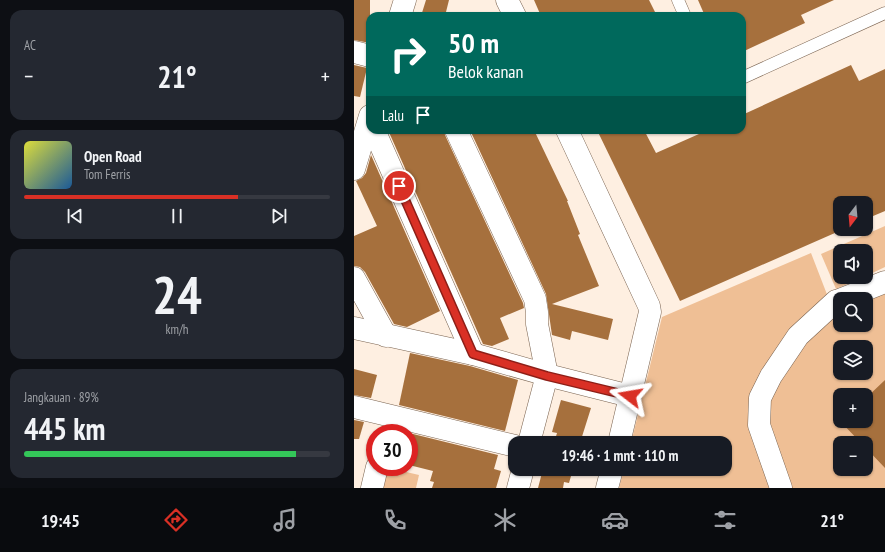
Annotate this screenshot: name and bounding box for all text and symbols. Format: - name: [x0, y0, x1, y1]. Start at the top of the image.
- text: 50 m: [448, 24, 499, 61]
- icon: right: [382, 28, 434, 80]
- text: AC: [24, 37, 36, 54]
- text: 21°: [157, 57, 197, 96]
- text: Belok kanan: [448, 60, 523, 83]
- text: −: [24, 62, 33, 90]
- text: +: [321, 62, 330, 90]
- icon: arrive: [412, 104, 434, 126]
- text: Lalu: [382, 106, 404, 125]
- text: Open Road: [84, 147, 142, 166]
- text: Tom Ferris: [84, 166, 130, 183]
- pin: [382, 169, 416, 203]
- icon: arrive: [388, 175, 410, 197]
- north arrow: [833, 196, 873, 236]
- map controls: [833, 196, 873, 476]
- icon: previous: [64, 205, 86, 227]
- icon: pause: [166, 205, 188, 227]
- icon: next: [268, 205, 290, 227]
- button: sound: [833, 244, 873, 284]
- text: 24: [152, 261, 202, 328]
- button: search: [833, 292, 873, 332]
- text: km/h: [165, 321, 189, 338]
- button: layers: [833, 340, 873, 380]
- position arrow: [609, 375, 651, 417]
- button: +: [833, 388, 873, 428]
- text: Jangkauan · 89%: [24, 389, 99, 406]
- text: 445 km: [24, 409, 105, 448]
- speed limit sign: 30: [366, 424, 418, 476]
- button: −: [833, 436, 873, 476]
- text: 19:46 · 1 mnt · 110 m: [562, 446, 678, 465]
- icon: directions: [162, 506, 190, 534]
- icon: music: [271, 506, 299, 534]
- icon: phone: [381, 506, 409, 534]
- icon: climate: [491, 506, 519, 534]
- icon: car: [601, 506, 629, 534]
- icon: filters: [711, 506, 739, 534]
- text: 19:45: [41, 509, 80, 532]
- text: 21°: [820, 509, 844, 532]

